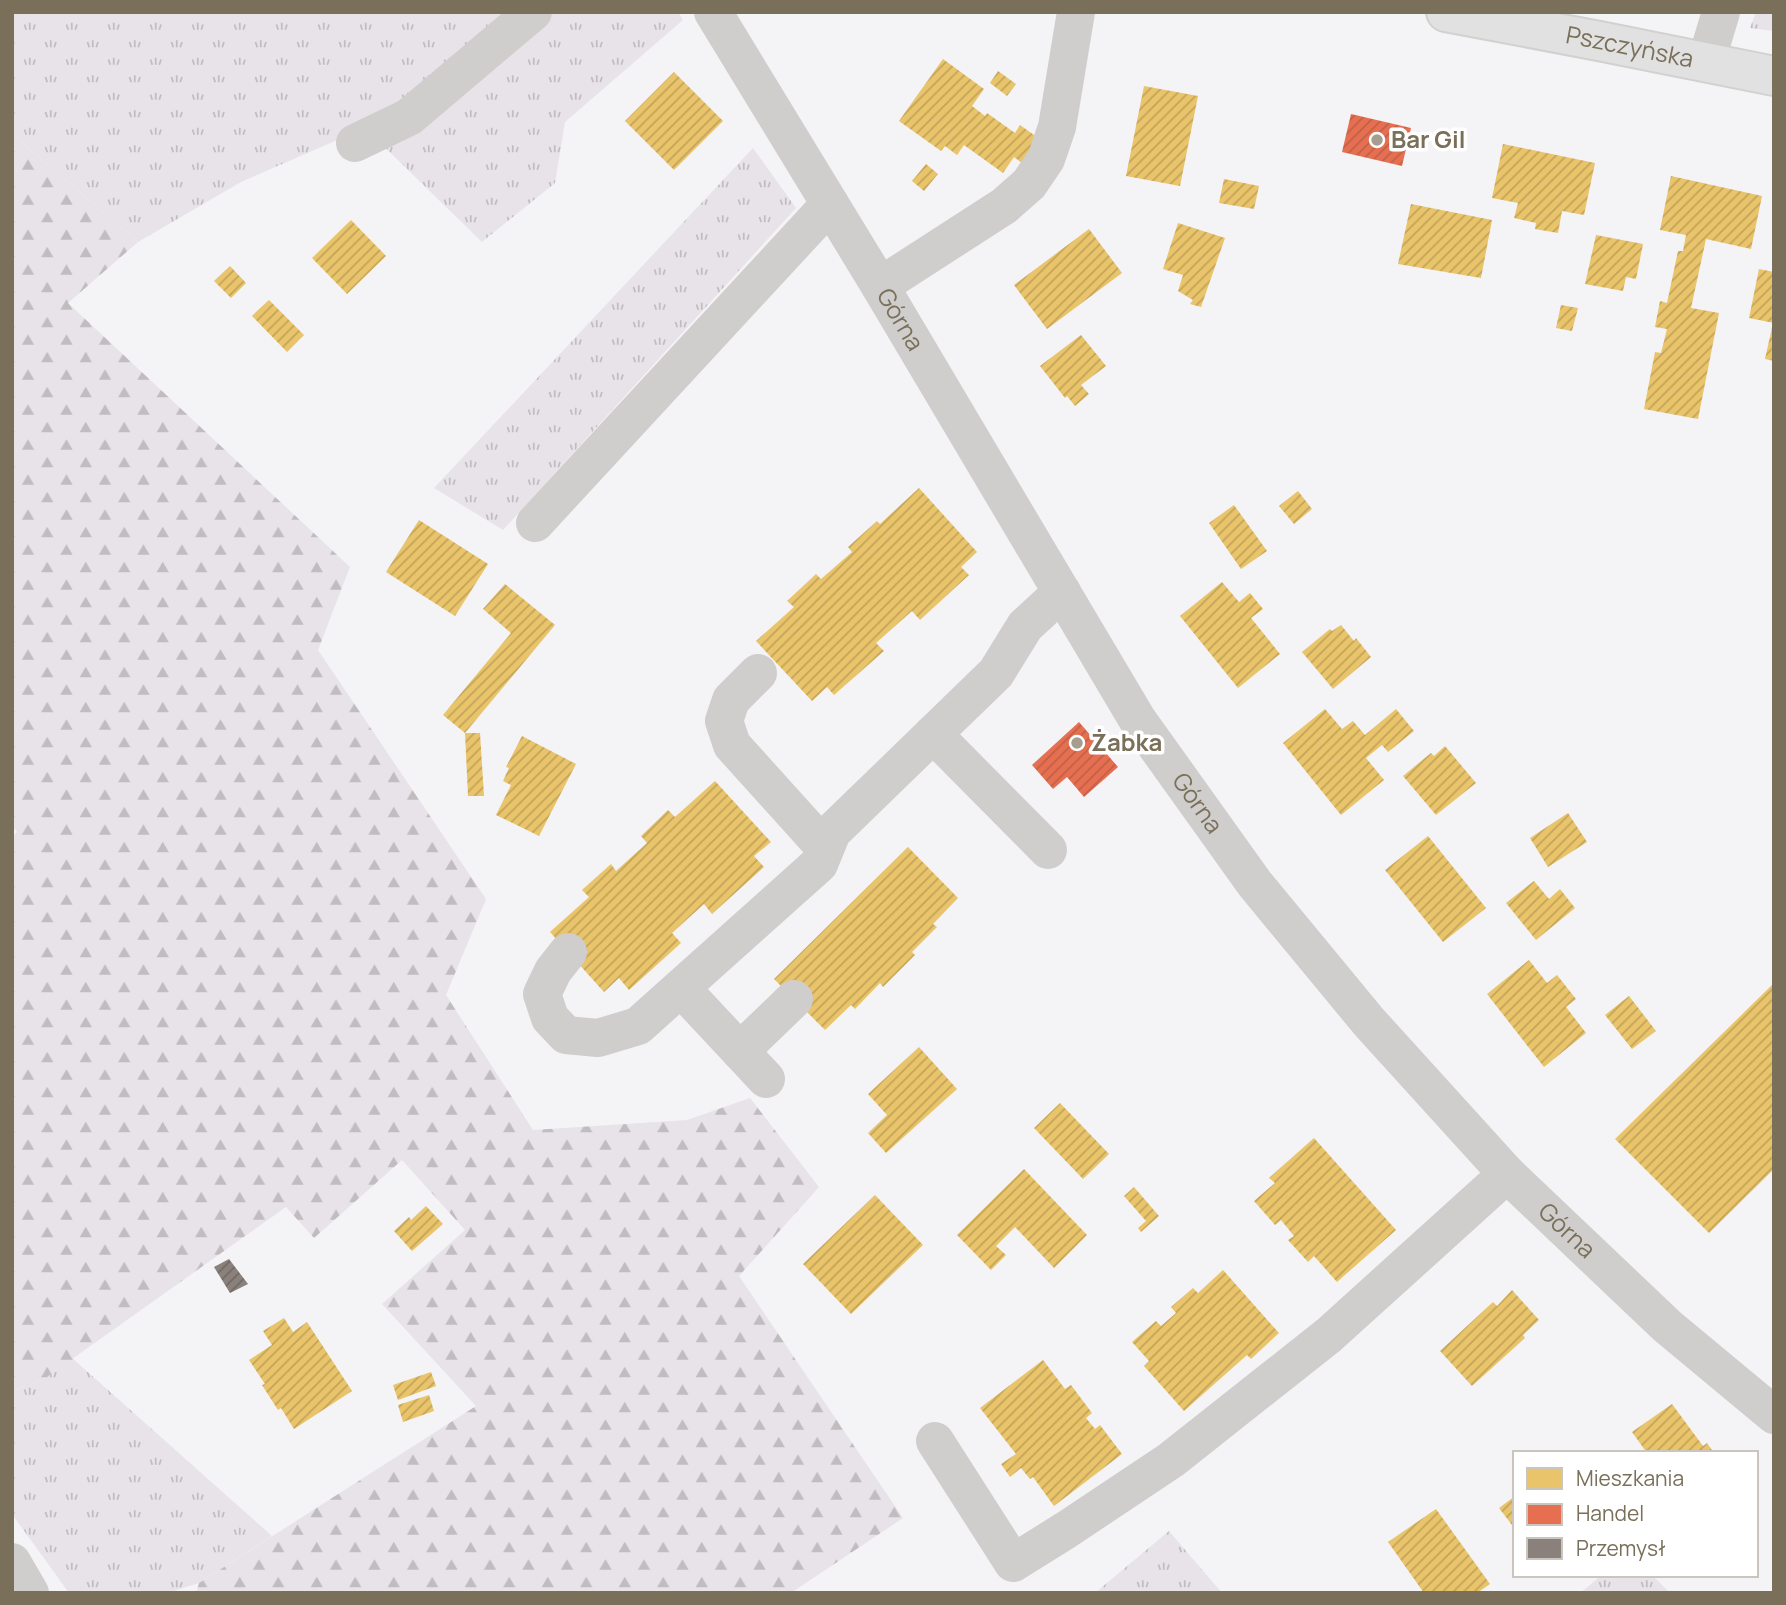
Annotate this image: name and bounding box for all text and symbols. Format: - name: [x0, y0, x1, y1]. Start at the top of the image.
- street label: Pszczyńska: [1563, 17, 1697, 75]
- place label: Bar Gil: [1391, 122, 1465, 155]
- marker: Bar Gil: [1369, 132, 1385, 148]
- street label: Górna: [870, 281, 933, 356]
- place label: Żabka: [1091, 725, 1162, 758]
- marker: Żabka: [1069, 735, 1085, 751]
- street label: Górna: [1165, 765, 1232, 839]
- street label: Górna: [1532, 1195, 1604, 1265]
- legend: [1513, 1451, 1758, 1577]
- text: Mieszkania: [1576, 1464, 1684, 1492]
- text: Handel: [1576, 1499, 1644, 1527]
- text: Przemysł: [1576, 1534, 1666, 1562]

